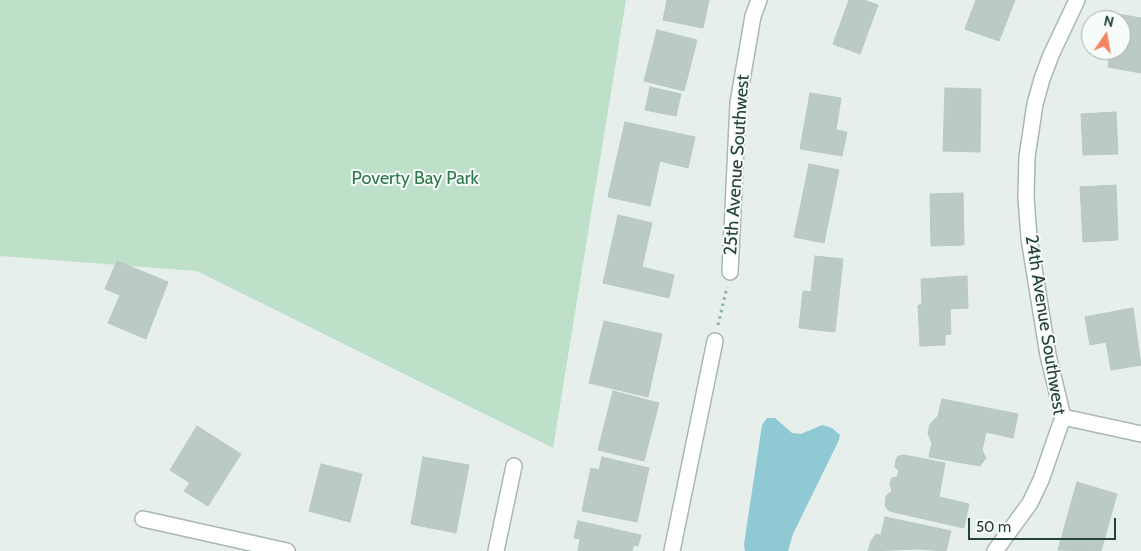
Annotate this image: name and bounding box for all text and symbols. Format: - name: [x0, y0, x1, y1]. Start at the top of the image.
- north arrow: [1081, 10, 1131, 60]
- text: N: [1102, 11, 1116, 31]
- street label: 25th Avenue Southwest: [720, 74, 754, 256]
- park label: Poverty Bay Park: [351, 168, 479, 190]
- street label: 24th Avenue Southwest: [1020, 233, 1070, 417]
- scale bar: [971, 508, 1118, 540]
- text: 50 m: [976, 518, 1011, 536]

